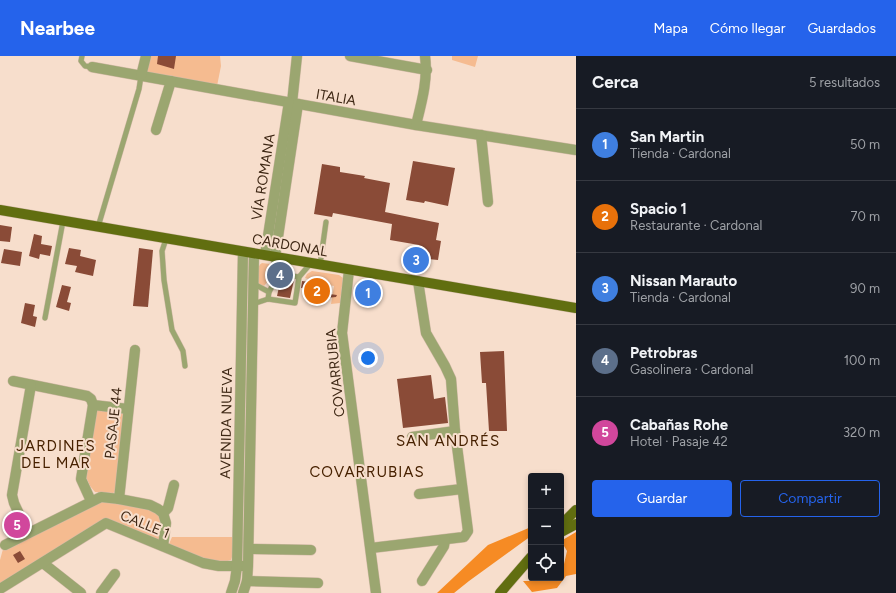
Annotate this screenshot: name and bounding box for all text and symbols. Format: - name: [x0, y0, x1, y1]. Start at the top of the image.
- text: Nearbee: [20, 17, 95, 40]
- text: Mapa: [653, 20, 688, 37]
- text: Cómo llegar: [710, 20, 785, 37]
- text: Guardados: [807, 20, 876, 37]
- text: Cerca: [592, 72, 639, 92]
- text: 5 resultados: [809, 75, 880, 90]
- street label: ITALIA: [314, 86, 358, 109]
- text: San Martin: [630, 128, 704, 146]
- street label: VÍA ROMANA: [248, 132, 279, 222]
- text: 1: [602, 137, 608, 152]
- text: 50 m: [850, 137, 880, 152]
- text: Tienda · Cardonal: [630, 146, 731, 161]
- text: Spacio 1: [630, 200, 687, 218]
- text: 2: [601, 209, 609, 224]
- text: 70 m: [850, 209, 880, 224]
- text: Restaurante · Cardonal: [630, 218, 762, 233]
- street label: CARDONAL: [251, 230, 330, 261]
- pin: 3: [403, 245, 429, 275]
- pin: 4: [267, 260, 293, 290]
- text: Nissan Marauto: [630, 272, 737, 290]
- pin: 2: [304, 276, 330, 306]
- pin: 1: [355, 278, 381, 308]
- text: 3: [601, 281, 609, 296]
- text: 90 m: [850, 281, 880, 296]
- text: Tienda · Cardonal: [630, 290, 731, 305]
- street label: COVARRUBIA: [322, 327, 349, 418]
- text: Petrobras: [630, 344, 697, 362]
- your location: [358, 348, 378, 368]
- text: 4: [601, 353, 609, 368]
- text: 100 m: [844, 353, 880, 368]
- text: Gasolinera · Cardonal: [630, 362, 753, 377]
- street label: AVENIDA NUEVA: [217, 367, 236, 479]
- street label: PASAJE 44: [101, 386, 126, 460]
- text: Cabañas Rohe: [630, 416, 728, 434]
- text: 5: [601, 425, 609, 440]
- text: 320 m: [843, 425, 880, 440]
- district label: SAN ANDRÉS: [396, 432, 500, 450]
- text: Hotel · Pasaje 42: [630, 434, 728, 449]
- district label: JARDINES DEL MAR: [16, 437, 96, 472]
- district label: COVARRUBIAS: [309, 463, 425, 481]
- map controls: [528, 473, 564, 581]
- button: +: [528, 473, 564, 509]
- button: Guardar: [592, 480, 732, 517]
- button: Compartir: [740, 480, 880, 517]
- street label: CALLE 1: [118, 507, 172, 542]
- button: −: [528, 509, 564, 545]
- pin: 5: [4, 510, 30, 540]
- button: locate: [528, 545, 564, 581]

